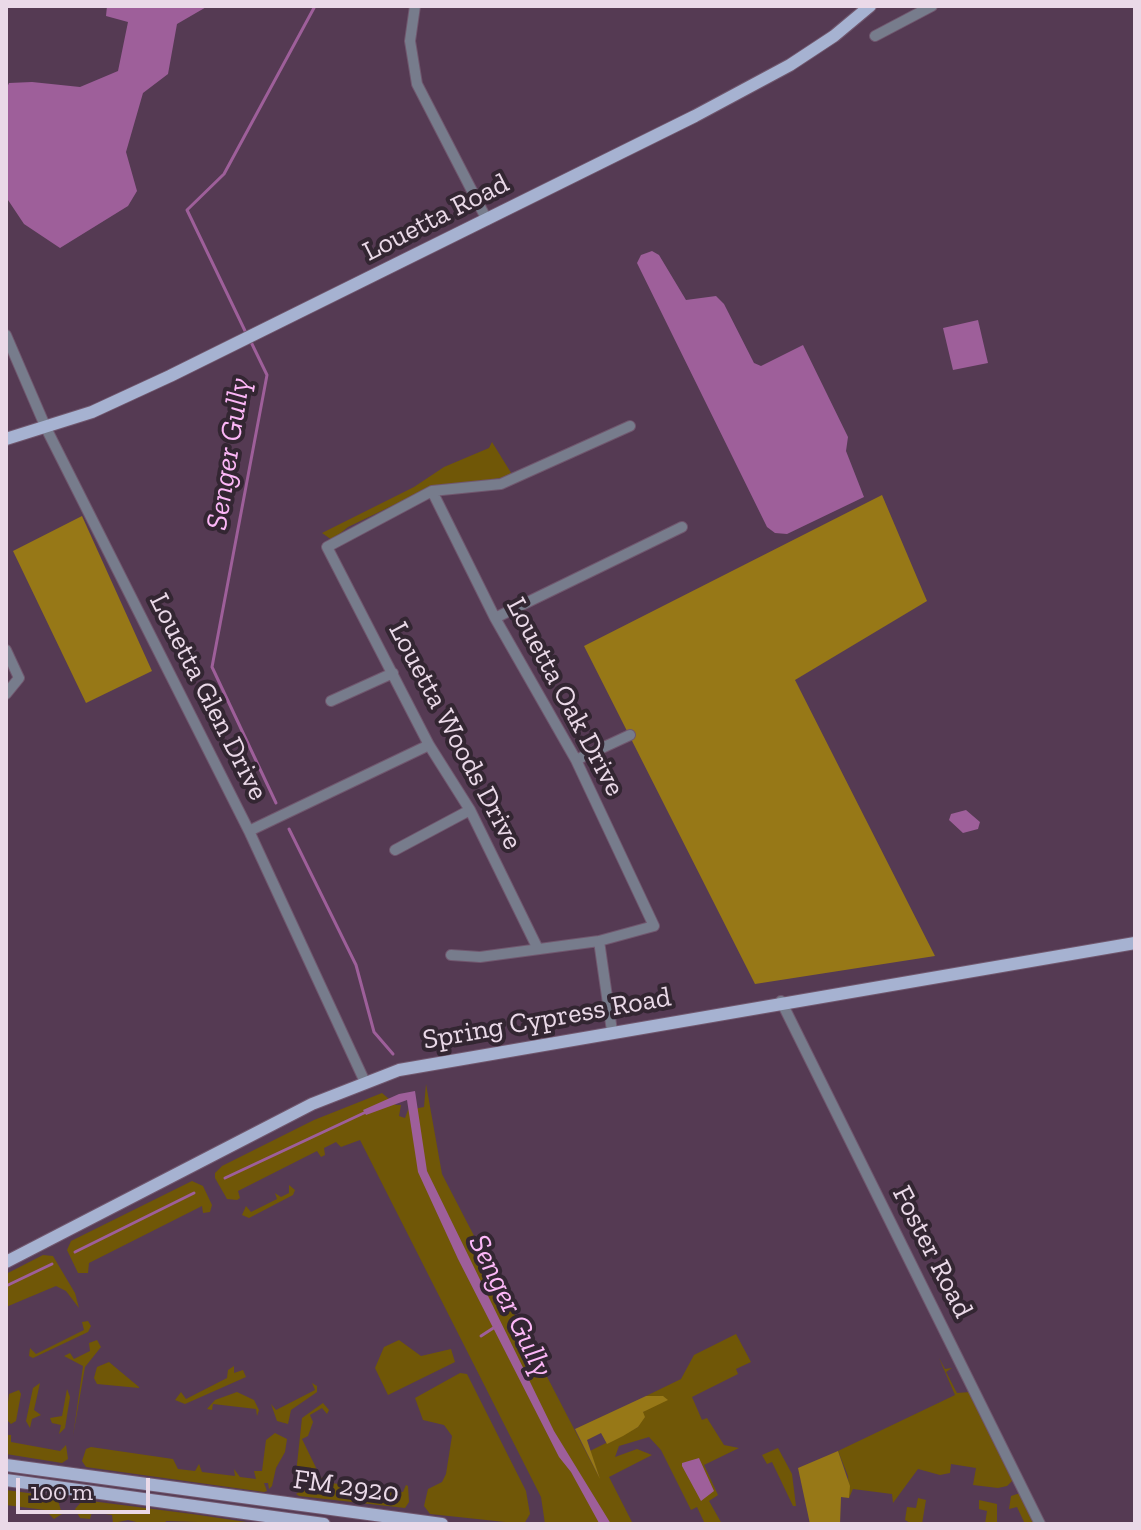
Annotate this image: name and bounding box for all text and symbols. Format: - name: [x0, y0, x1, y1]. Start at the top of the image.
- street label: Louetta Road: [357, 167, 515, 269]
- water label: Senger Gully: [199, 375, 259, 533]
- street label: Louetta Glen Drive: [141, 588, 275, 806]
- street label: Louetta Oak Drive: [499, 592, 631, 802]
- street label: Louetta Woods Drive: [381, 617, 529, 855]
- street label: Spring Cypress Road: [420, 981, 674, 1057]
- street label: Foster Road: [884, 1180, 980, 1324]
- water label: Senger Gully: [460, 1229, 560, 1383]
- scale bar: [20, 1462, 154, 1512]
- street label: FM 2920: [291, 1463, 401, 1511]
- text: 100 m: [30, 1477, 93, 1506]

